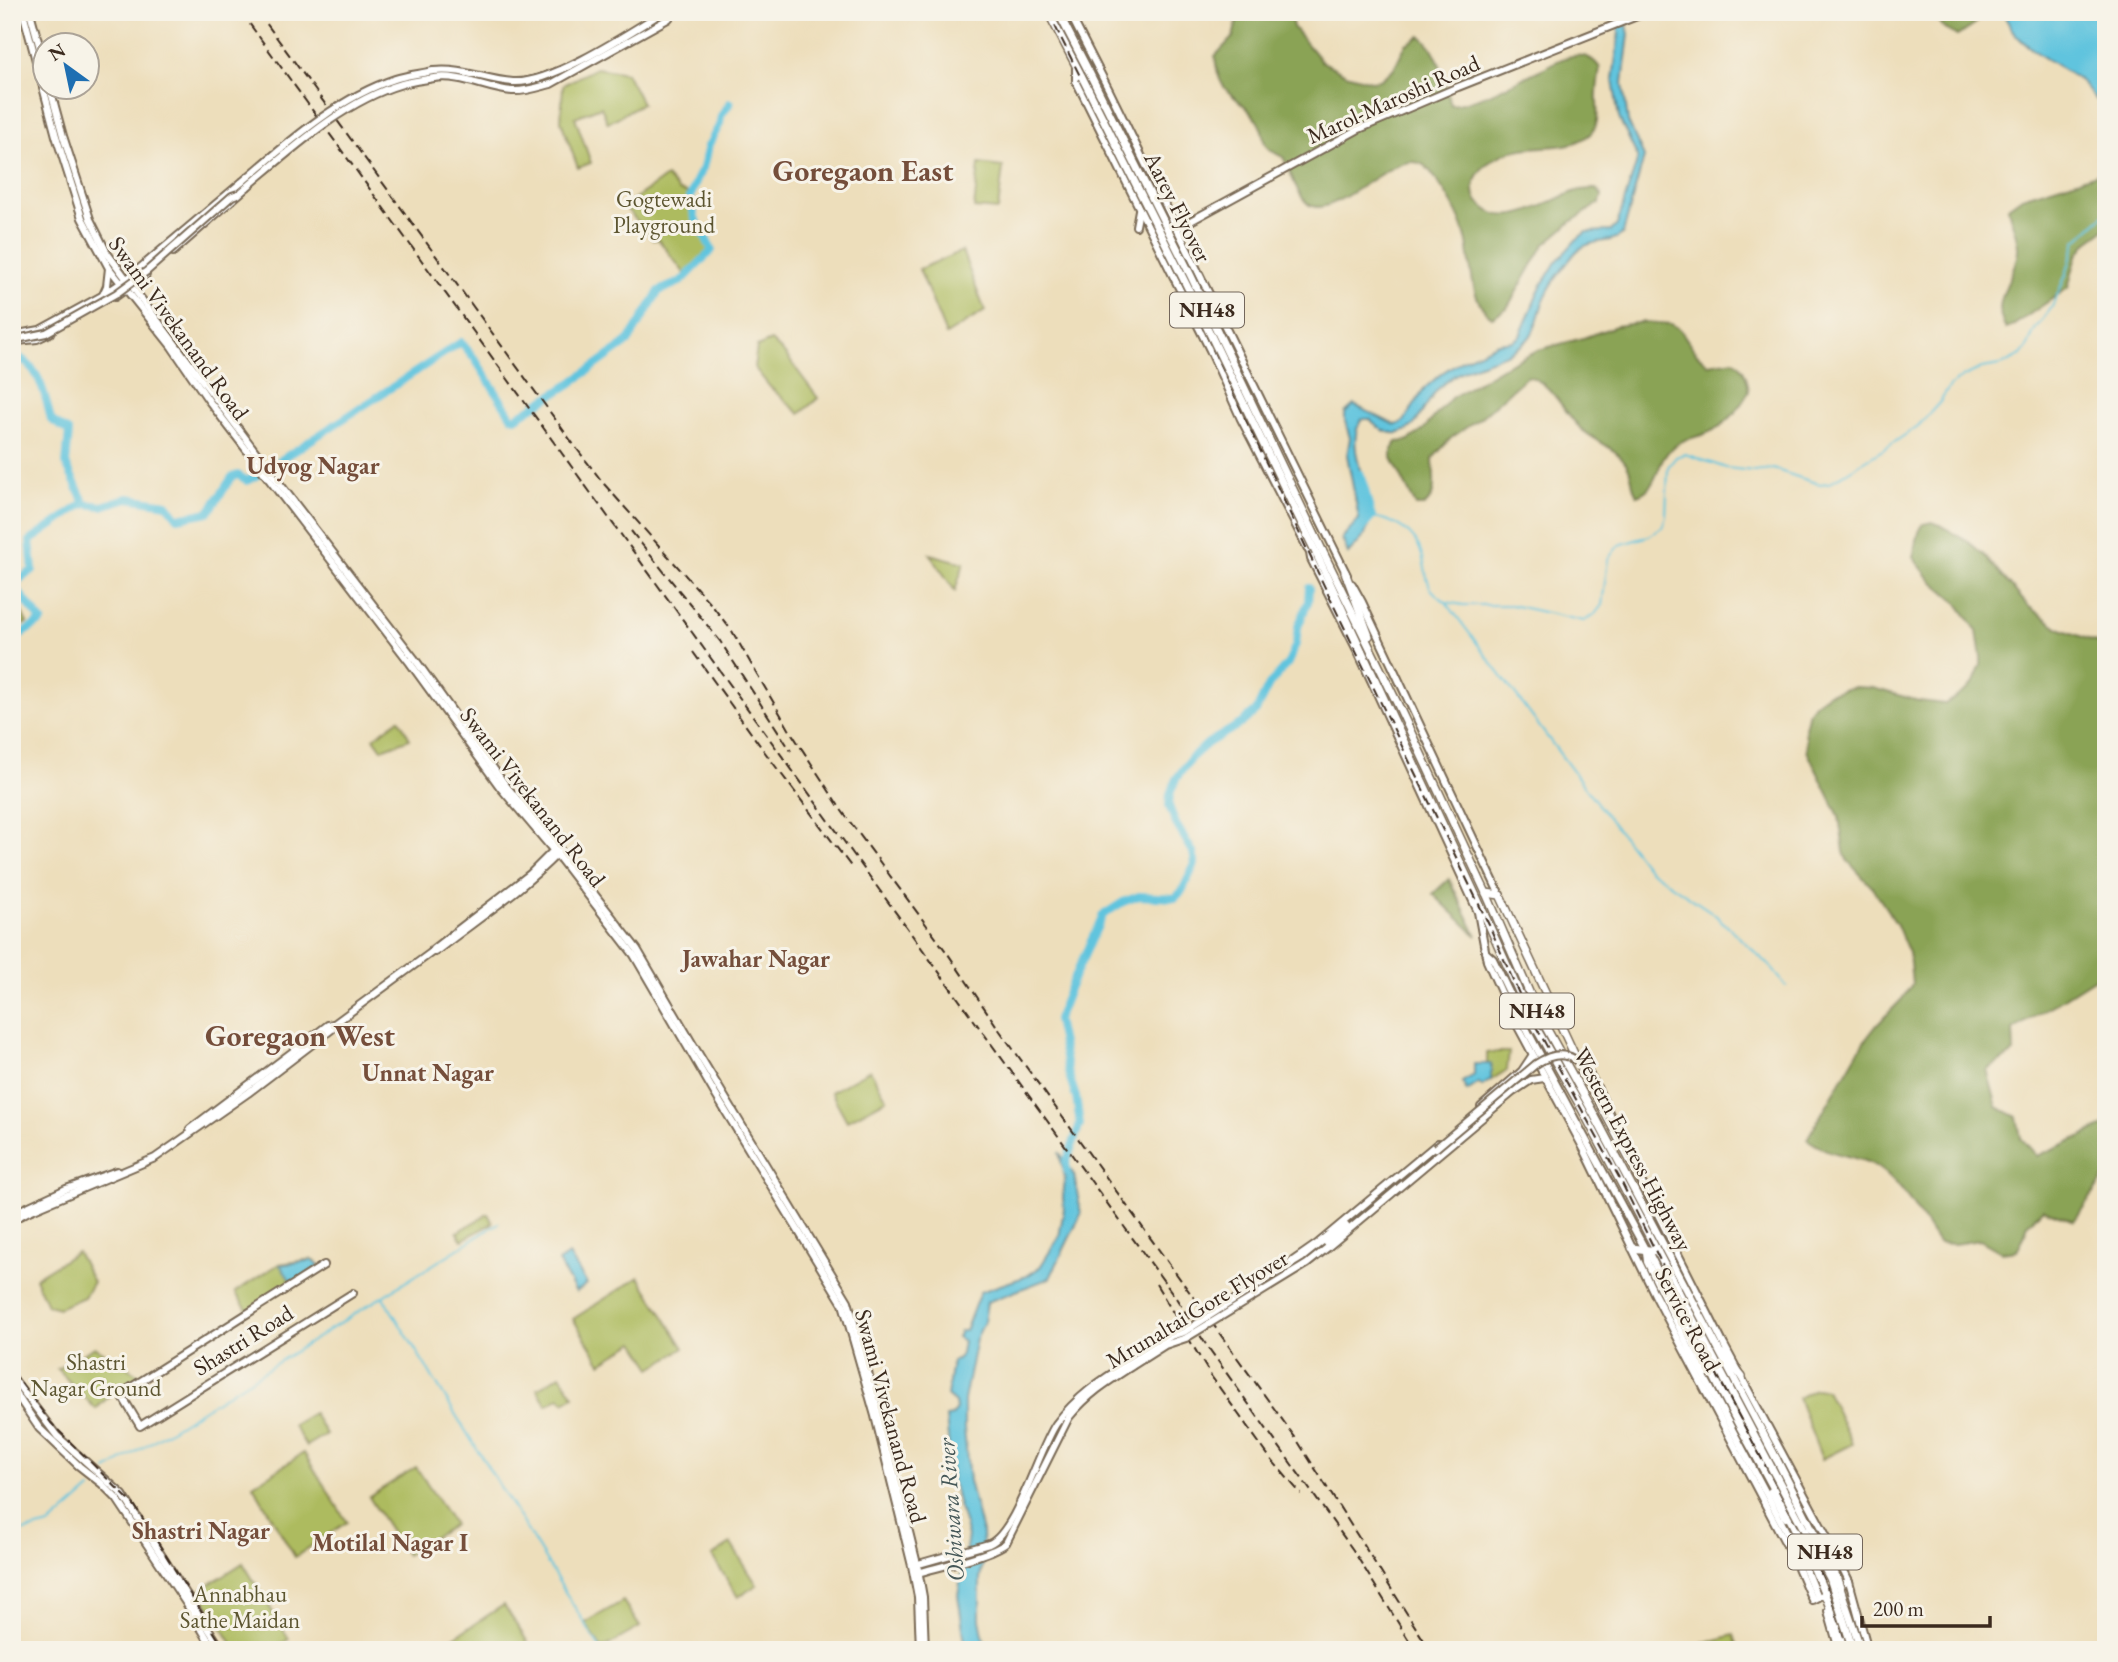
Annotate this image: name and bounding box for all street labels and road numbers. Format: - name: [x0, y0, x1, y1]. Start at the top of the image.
- street label: Marol-Maroshi Road: [1302, 47, 1484, 151]
- street label: Aarey Flyover: [1137, 146, 1219, 268]
- street label: Swami Vivekanand Road: [102, 230, 256, 426]
- road number: NH48: [1170, 292, 1244, 328]
- street label: Swami Vivekanand Road: [453, 701, 613, 893]
- road number: NH48: [1500, 993, 1574, 1028]
- street label: Western Express Highway: [1567, 1042, 1700, 1257]
- street label: Mrunaltai Gore Flyover: [1100, 1243, 1294, 1375]
- street label: Service Road: [1648, 1262, 1728, 1377]
- street label: Shastri Road: [187, 1297, 299, 1383]
- street label: Swami Vivekanand Road: [848, 1306, 934, 1527]
- road number: NH48: [1788, 1534, 1862, 1570]

